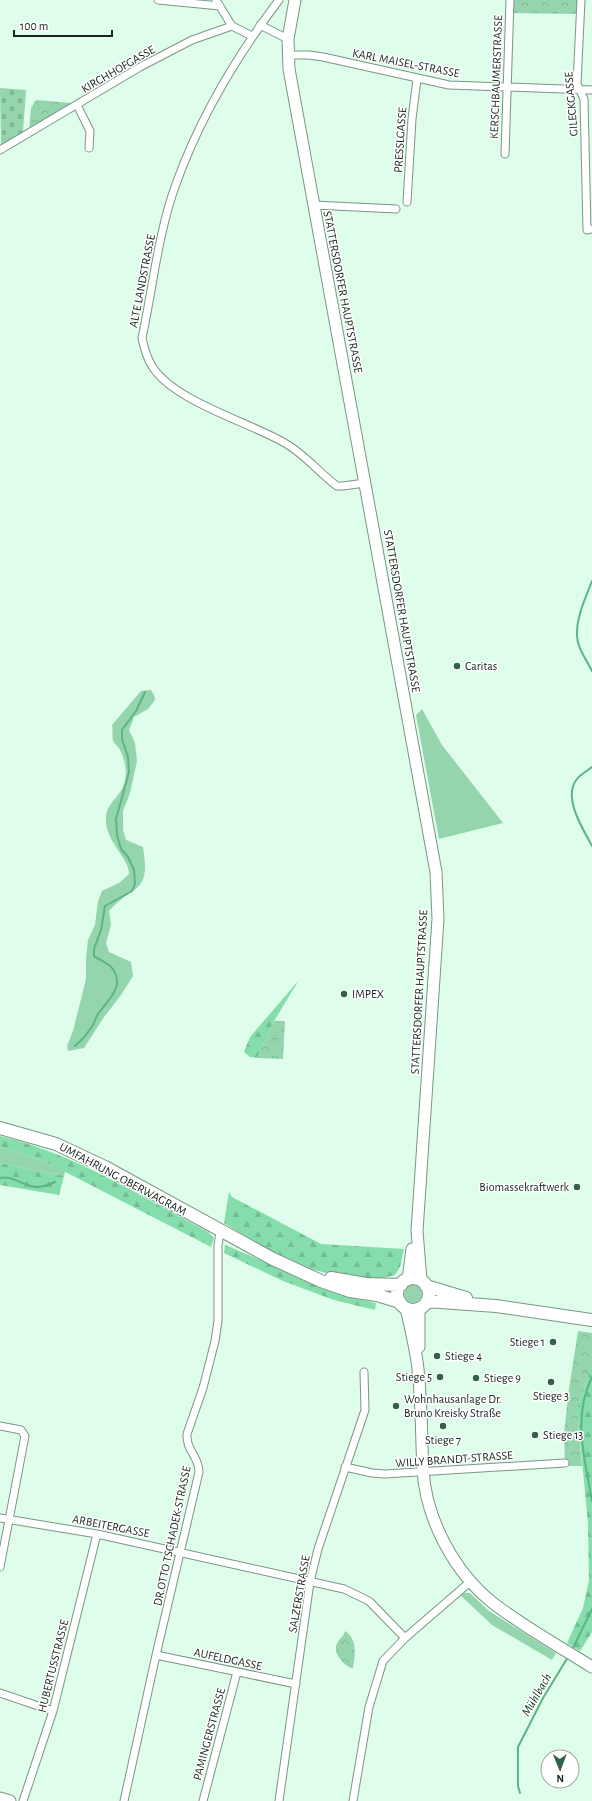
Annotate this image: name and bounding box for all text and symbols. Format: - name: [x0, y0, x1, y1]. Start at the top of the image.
- scale bar: [14, 12, 112, 38]
- street label: KERSCHBAUMERSTRASSE: [488, 15, 504, 139]
- text: 100 m: [20, 20, 48, 32]
- street label: KIRCHHOFGASSE: [79, 43, 157, 95]
- street label: KARL MAISEL-STRASSE: [351, 47, 461, 79]
- street label: GILECKGASSE: [562, 71, 580, 137]
- street label: PRESSLGASSE: [392, 107, 408, 173]
- street label: STATTERSDORFER HAUPTSTRASSE: [321, 210, 365, 374]
- street label: ALTE LANDSTRASSE: [127, 233, 157, 329]
- street label: STATTERSDORFER HAUPTSTRASSE: [382, 529, 422, 693]
- place label: Caritas: [465, 660, 497, 672]
- marker: Caritas: [452, 661, 462, 671]
- street label: STATTERSDORFER HAUPTSTRASSE: [409, 909, 429, 1075]
- place label: IMPEX: [352, 988, 384, 1000]
- marker: IMPEX: [339, 989, 349, 999]
- street label: UMFAHRUNG OBERWAGRAM: [58, 1140, 188, 1218]
- place label: Biomassekraftwerk: [479, 1181, 570, 1193]
- marker: Biomassekraftwerk: [572, 1182, 582, 1192]
- place label: Stiege 1: [510, 1336, 545, 1348]
- marker: Stiege 1: [548, 1337, 558, 1347]
- place label: Stiege 4: [445, 1350, 482, 1362]
- marker: Stiege 4: [432, 1351, 442, 1361]
- place label: Stiege 5: [396, 1371, 432, 1383]
- marker: Stiege 5: [435, 1372, 445, 1382]
- place label: Stiege 9: [484, 1372, 521, 1384]
- marker: Stiege 9: [471, 1373, 481, 1383]
- marker: Stiege 3: [546, 1377, 556, 1387]
- place label: Stiege 3: [533, 1390, 569, 1402]
- place label: Wohnhausanlage Dr. Bruno Kreisky Straße: [404, 1393, 502, 1420]
- marker: Wohnhausanlage Dr. Bruno Kreisky Straße: [391, 1401, 401, 1411]
- marker: Stiege 7: [438, 1421, 448, 1431]
- place label: Stiege 13: [543, 1429, 583, 1441]
- marker: Stiege 13: [530, 1430, 540, 1440]
- place label: Stiege 7: [425, 1434, 461, 1446]
- street label: WILLY BRANDT-STRASSE: [395, 1449, 513, 1469]
- street label: DR.OTTO TSCHADEK-STRASSE: [151, 1465, 193, 1607]
- street label: ARBEITERGASSE: [71, 1513, 151, 1539]
- street label: SALZERSTRASSE: [286, 1554, 312, 1634]
- street label: HUBERTUSSTRASSE: [36, 1618, 70, 1714]
- street label: AUFELDGASSE: [193, 1646, 263, 1672]
- water label: Mühlbach: [520, 1671, 554, 1719]
- street label: PAMINGERSTRASSE: [191, 1686, 227, 1781]
- north arrow: [540, 1749, 580, 1789]
- text: N: [556, 1773, 564, 1784]

